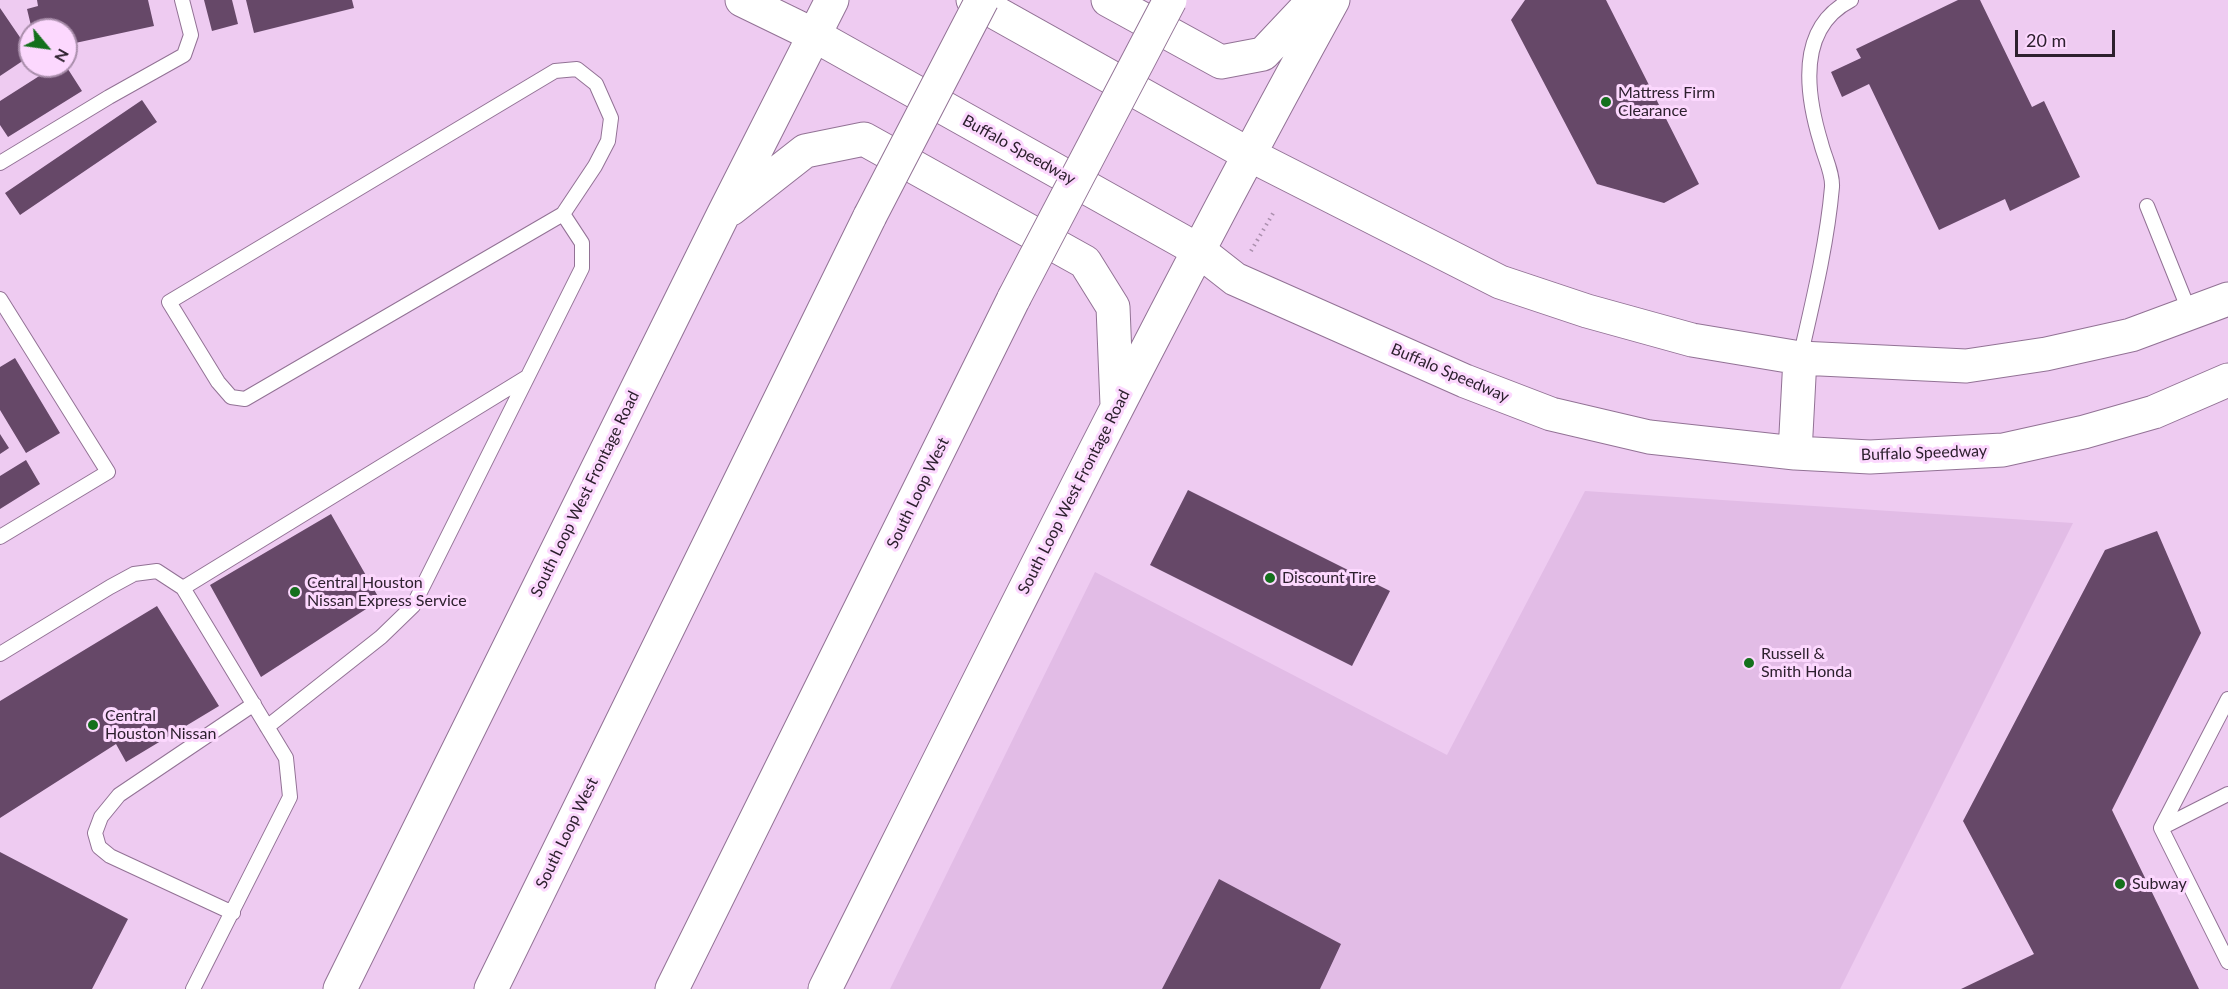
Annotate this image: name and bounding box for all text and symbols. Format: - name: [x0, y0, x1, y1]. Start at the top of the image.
- north arrow: [18, 18, 78, 78]
- scale bar: [2018, 18, 2118, 56]
- text: 20 m: [2026, 29, 2066, 51]
- text: N: [51, 46, 74, 66]
- place label: Mattress Firm Clearance: [1618, 83, 1715, 121]
- marker: Mattress Firm Clearance: [1599, 95, 1613, 109]
- street label: Buffalo Speedway: [959, 111, 1079, 189]
- street label: Buffalo Speedway: [1388, 339, 1512, 407]
- street label: South Loop West Frontage Road: [1014, 387, 1134, 597]
- street label: South Loop West Frontage Road: [527, 388, 643, 600]
- street label: South Loop West: [883, 434, 953, 552]
- street label: Buffalo Speedway: [1861, 441, 1987, 465]
- place label: Discount Tire: [1282, 568, 1376, 588]
- marker: Discount Tire: [1263, 571, 1277, 585]
- place label: Central Houston Nissan Express Service: [307, 573, 467, 611]
- marker: Central Houston Nissan Express Service: [288, 585, 302, 599]
- place label: Russell & Smith Honda: [1761, 644, 1852, 682]
- marker: Russell & Smith Honda: [1742, 656, 1756, 670]
- place label: Central Houston Nissan: [105, 706, 216, 744]
- marker: Central Houston Nissan: [86, 718, 100, 732]
- street label: South Loop West: [532, 774, 602, 892]
- place label: Subway: [2132, 874, 2187, 894]
- marker: Subway: [2113, 877, 2127, 891]

